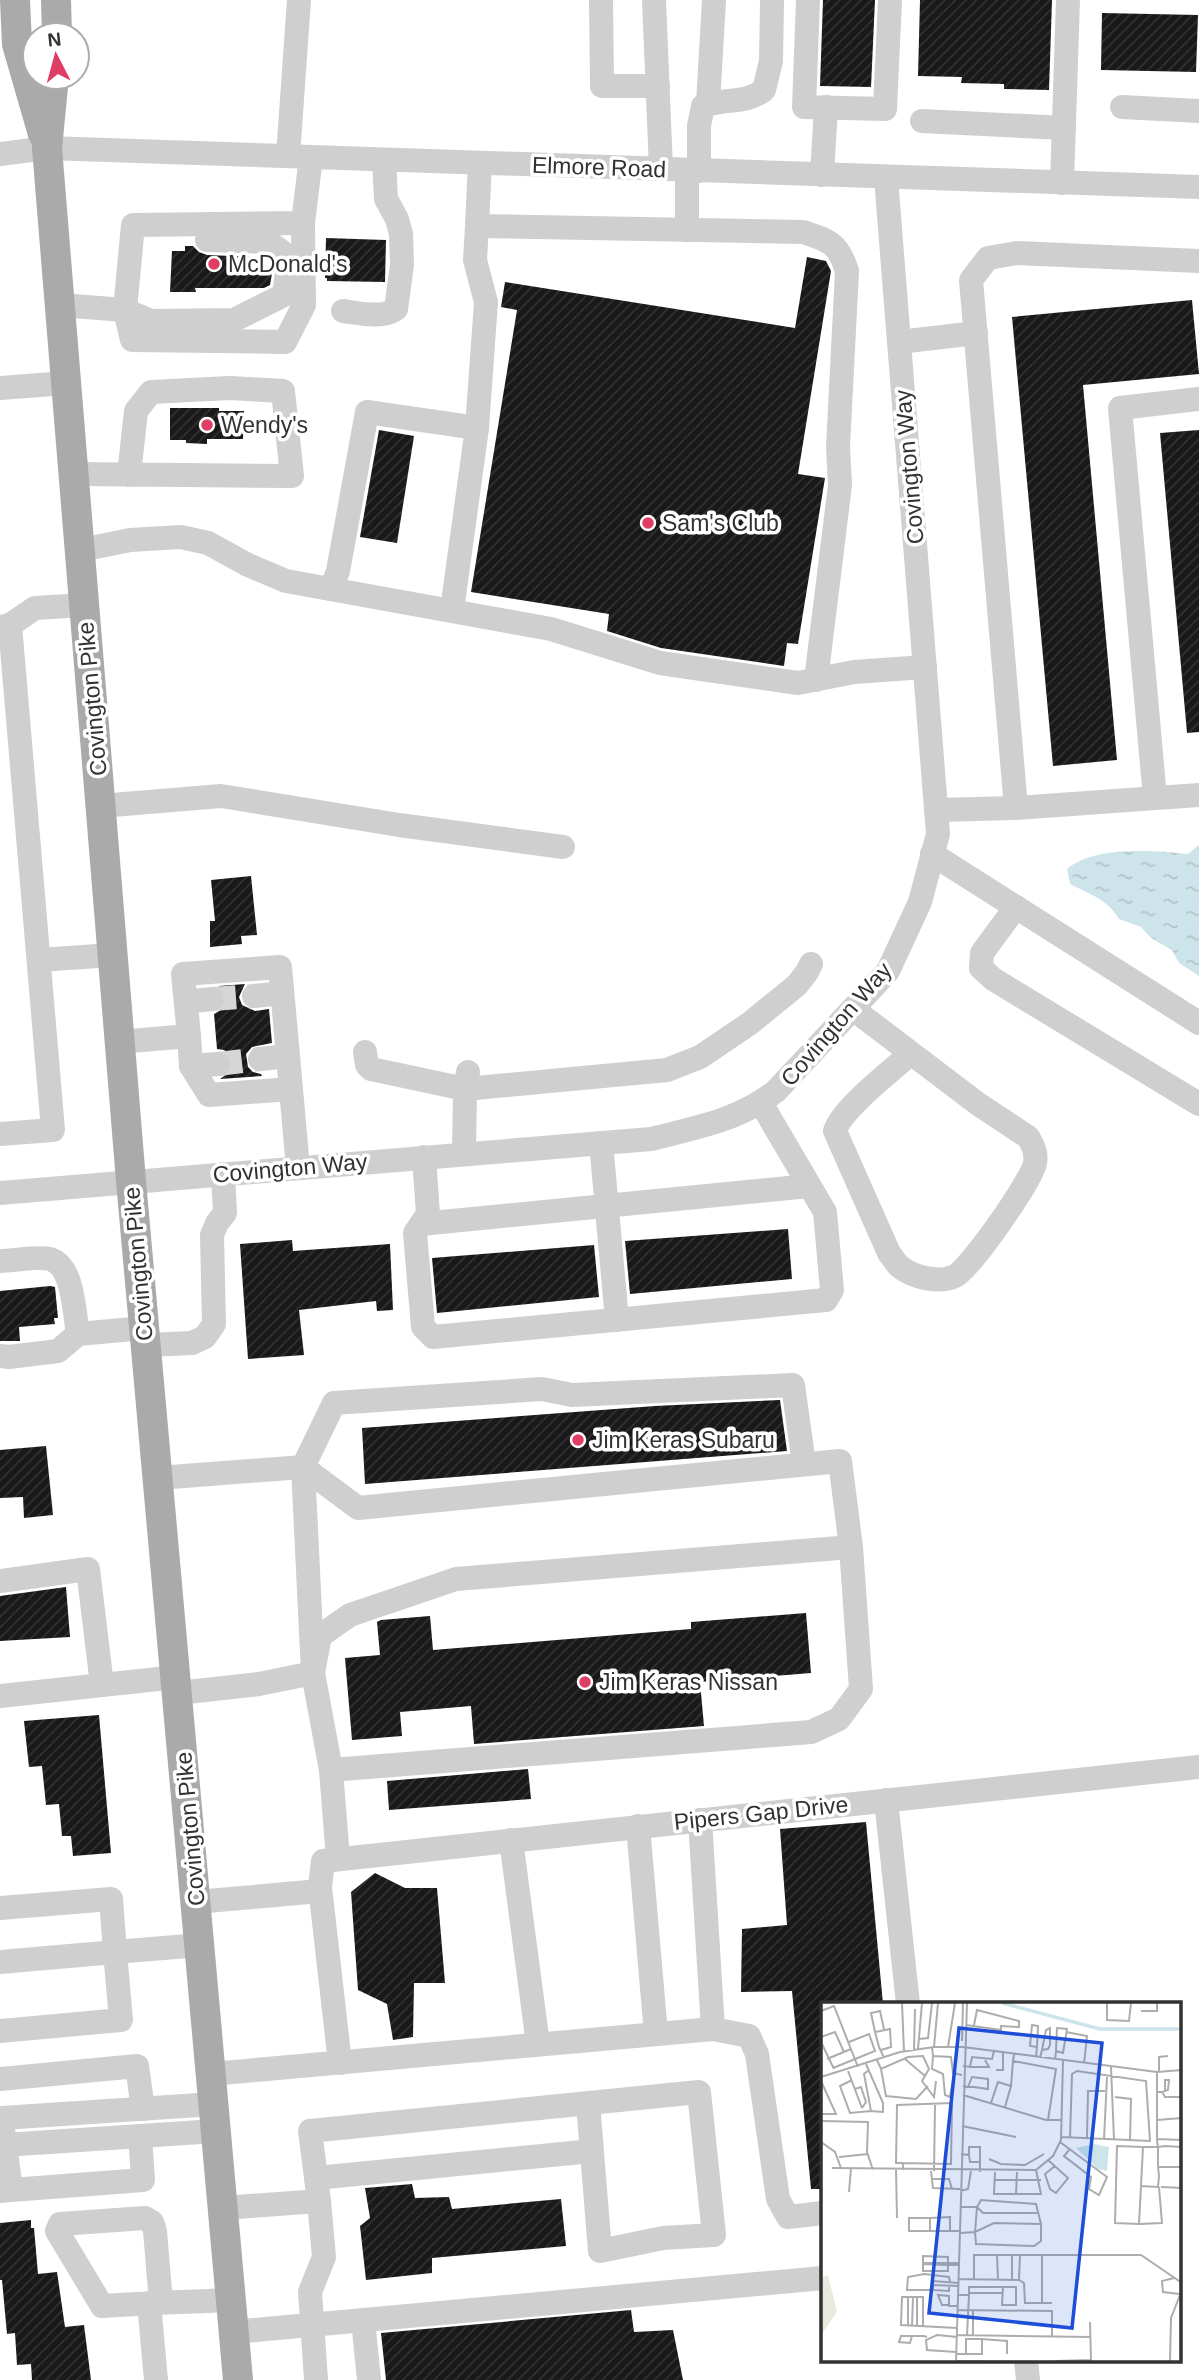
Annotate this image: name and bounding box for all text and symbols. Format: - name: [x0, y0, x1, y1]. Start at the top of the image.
- north arrow: [21, 21, 91, 91]
- text: N: [46, 28, 62, 51]
- street label: Elmore Road: [531, 152, 667, 182]
- place label: McDonald's: [228, 251, 347, 277]
- marker: McDonald's: [206, 256, 222, 272]
- street label: Covington Way: [889, 388, 929, 545]
- place label: Wendy's: [221, 412, 308, 438]
- marker: Wendy's: [199, 417, 215, 433]
- place label: Sam's Club: [662, 510, 779, 536]
- marker: Sam's Club: [640, 515, 656, 531]
- street label: Covington Pike: [72, 621, 112, 777]
- street label: Covington Way: [775, 957, 897, 1091]
- street label: Covington Way: [212, 1148, 369, 1188]
- street label: Covington Pike: [118, 1186, 158, 1342]
- place label: Jim Keras Subaru: [592, 1427, 775, 1453]
- marker: Jim Keras Subaru: [570, 1432, 586, 1448]
- place label: Jim Keras Nissan: [599, 1669, 778, 1695]
- marker: Jim Keras Nissan: [577, 1674, 593, 1690]
- street label: Covington Pike: [170, 1751, 210, 1907]
- street label: Pipers Gap Drive: [673, 1791, 849, 1835]
- inset map: [821, 2002, 1182, 2362]

